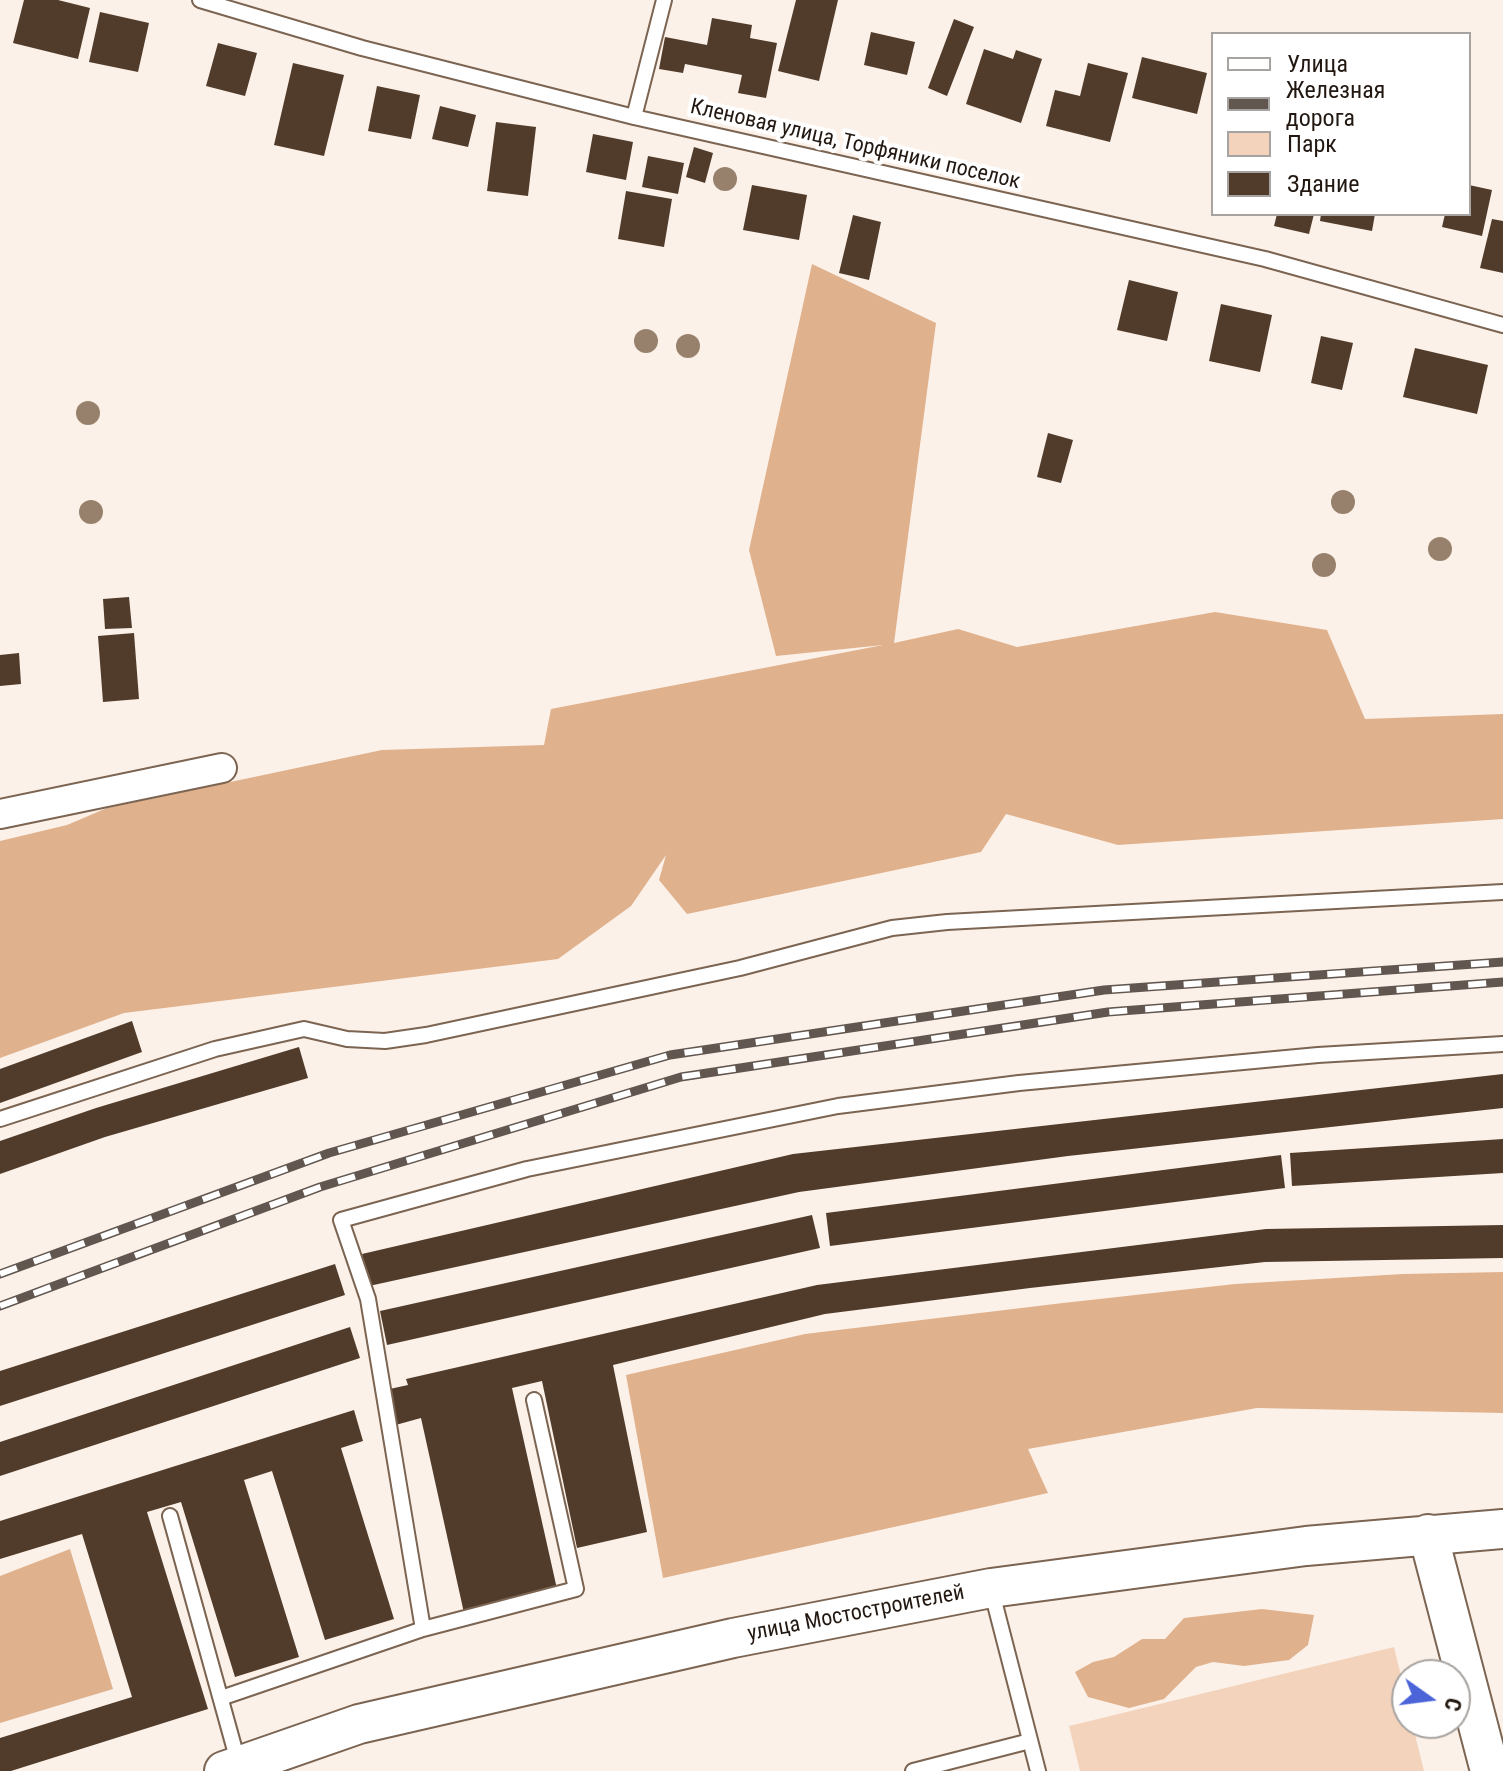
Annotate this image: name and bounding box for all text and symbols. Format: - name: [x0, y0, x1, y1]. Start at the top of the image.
- legend: [1211, 32, 1471, 216]
- text: Улица: [1287, 50, 1348, 78]
- text: Железная дорога: [1286, 76, 1385, 132]
- street label: Кленовая улица, Торфяники поселок: [688, 94, 1022, 196]
- text: Парк: [1287, 130, 1337, 158]
- text: Здание: [1287, 170, 1359, 198]
- street label: улица Мостостроителей: [745, 1580, 967, 1648]
- north arrow: [1391, 1659, 1471, 1739]
- text: С: [1439, 1695, 1466, 1714]

